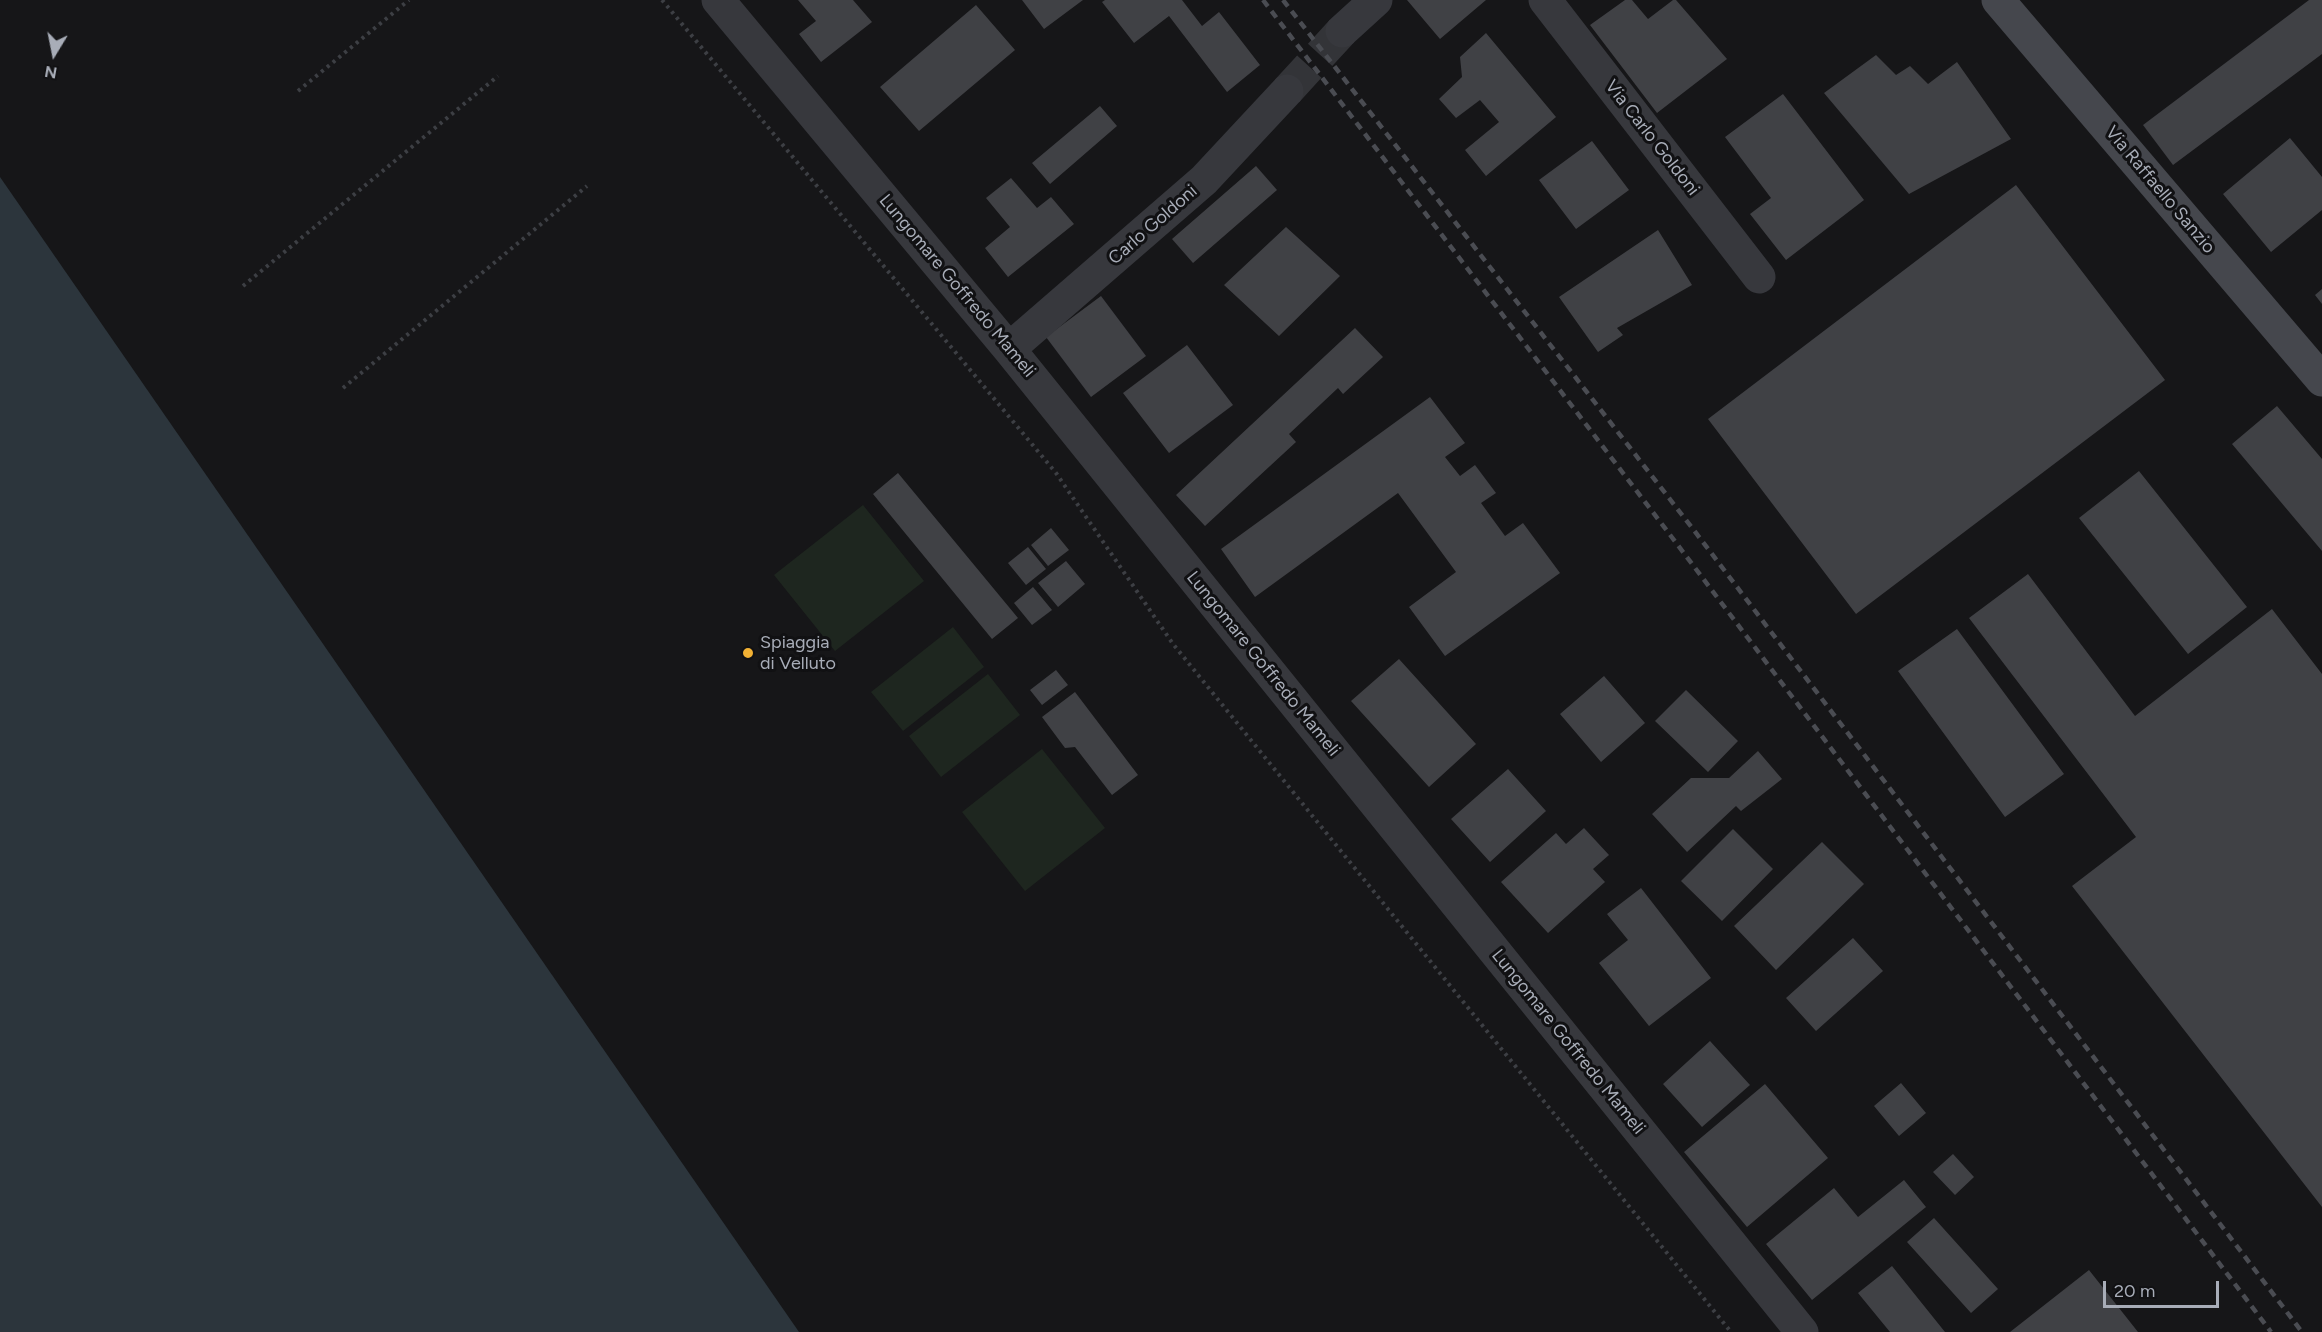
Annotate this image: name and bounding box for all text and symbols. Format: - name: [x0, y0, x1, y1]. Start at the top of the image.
- north arrow: [24, 24, 84, 84]
- text: N: [43, 62, 59, 83]
- street label: Via Carlo Goldoni: [1600, 76, 1704, 200]
- street label: Via Raffaello Sanzio: [2100, 122, 2220, 258]
- street label: Carlo Goldoni: [1104, 181, 1202, 269]
- street label: Lungomare Goffredo Mameli: [874, 190, 1040, 382]
- street label: Lungomare Goffredo Mameli: [1182, 567, 1344, 761]
- place label: Spiaggia di Velluto: [760, 632, 836, 674]
- marker: Spiaggia di Velluto: [741, 646, 755, 660]
- street label: Lungomare Goffredo Mameli: [1487, 945, 1649, 1139]
- scale bar: [2106, 1269, 2222, 1307]
- text: 20 m: [2114, 1280, 2155, 1302]

